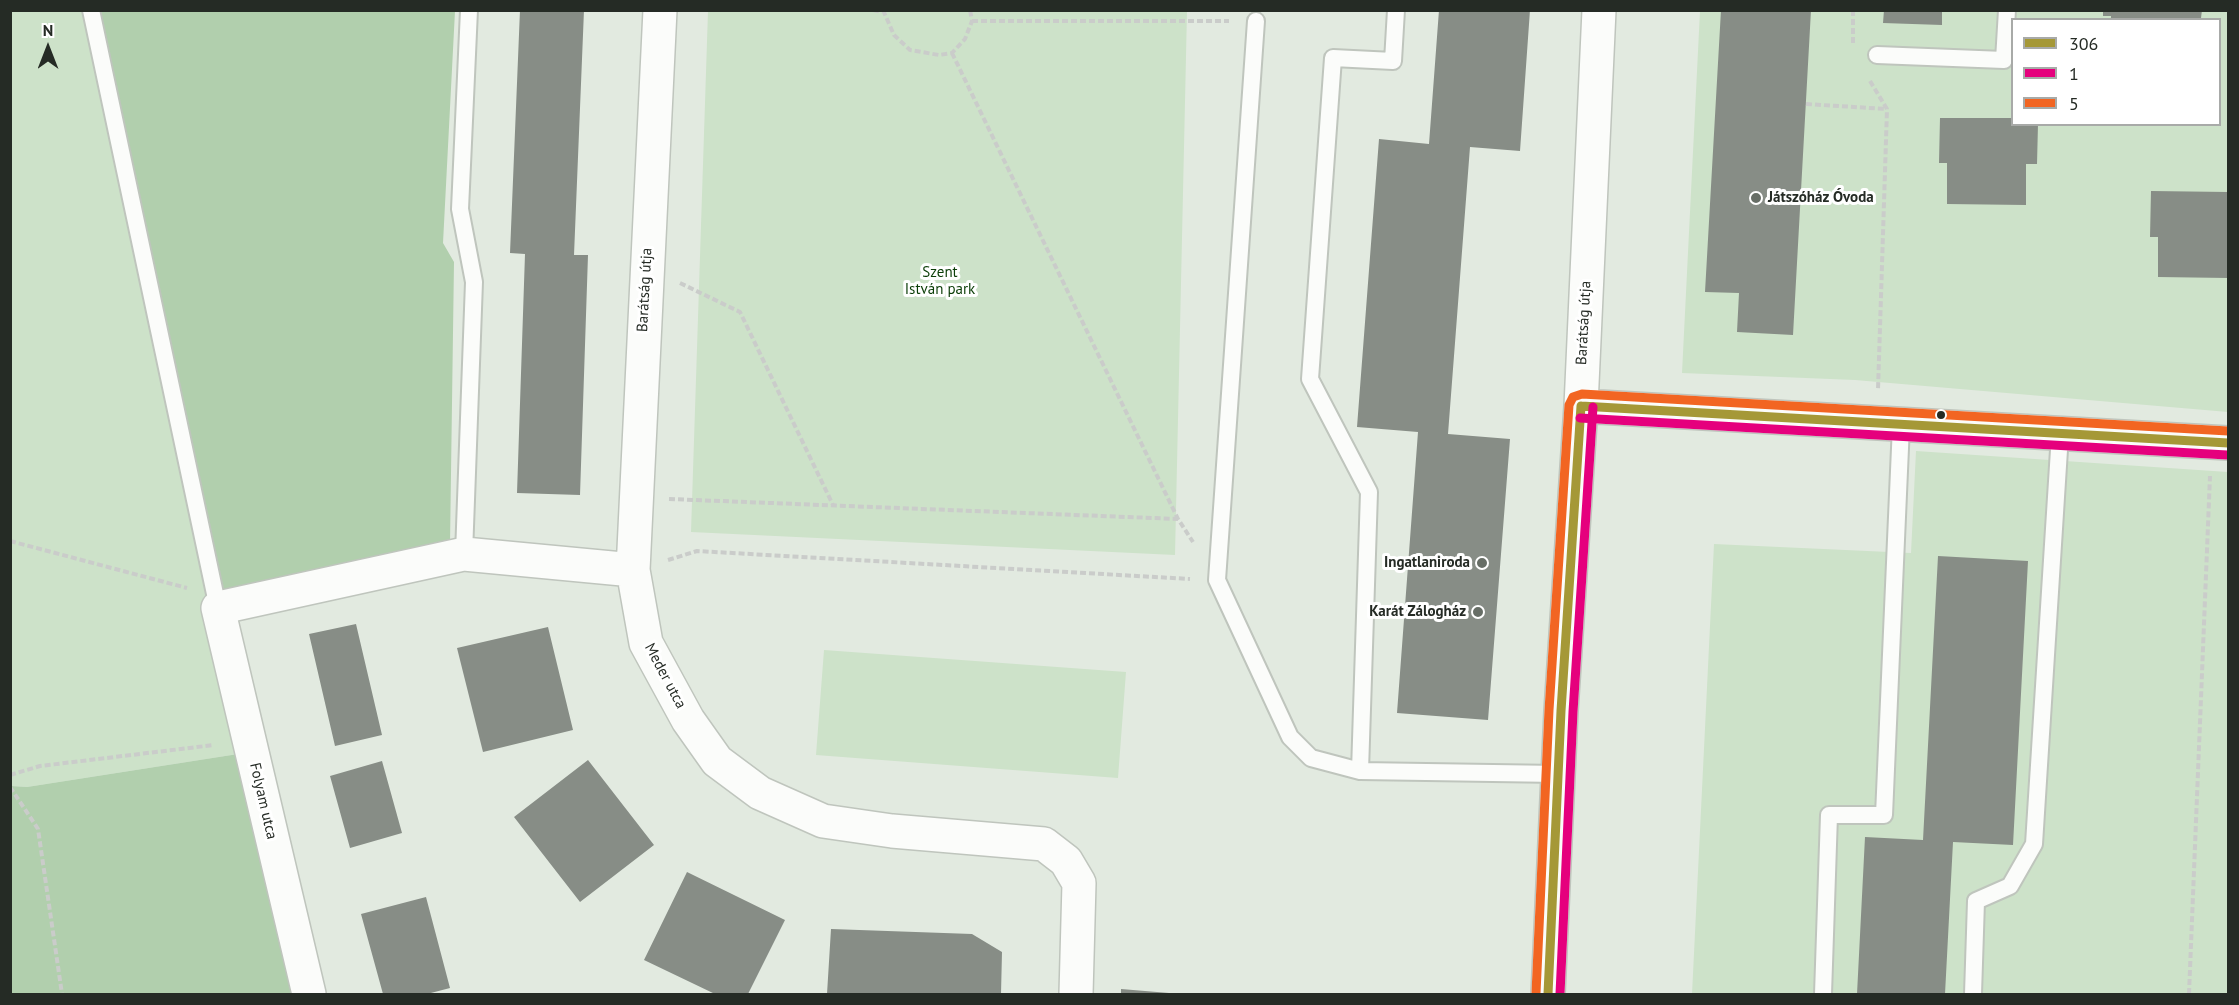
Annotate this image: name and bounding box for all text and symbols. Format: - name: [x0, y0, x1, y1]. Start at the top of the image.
- north arrow: [18, 18, 78, 78]
- legend: [2011, 18, 2221, 126]
- text: N: [43, 20, 53, 40]
- text: 306: [2069, 32, 2098, 55]
- text: 1: [2069, 62, 2079, 85]
- text: 5: [2069, 92, 2079, 115]
- place label: Játszóház Óvoda: [1768, 189, 1874, 207]
- marker: Játszóház Óvoda: [1749, 191, 1763, 205]
- street label: Barátság útja: [634, 247, 656, 333]
- park label: Szent István park: [905, 264, 975, 299]
- street label: Barátság útja: [1573, 280, 1595, 366]
- unlabelled marker: [1935, 409, 1947, 421]
- place label: Ingatlaniroda: [1384, 554, 1470, 572]
- marker: Ingatlaniroda: [1475, 556, 1489, 570]
- place label: Karát Zálogház: [1369, 603, 1466, 621]
- marker: Karát Zálogház: [1471, 605, 1485, 619]
- street label: Meder utca: [640, 640, 690, 712]
- street label: Folyam utca: [245, 761, 281, 841]

